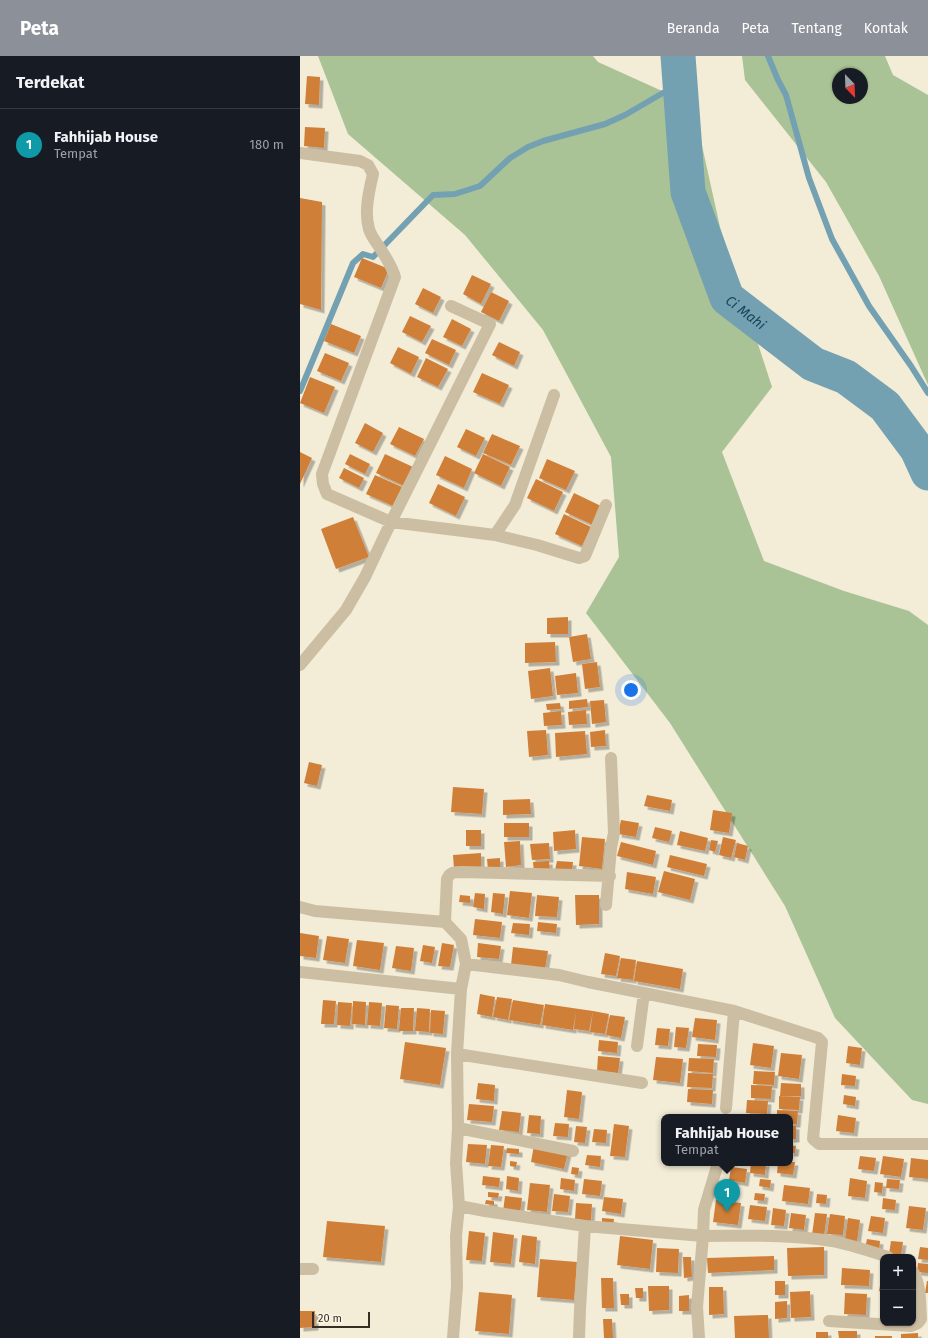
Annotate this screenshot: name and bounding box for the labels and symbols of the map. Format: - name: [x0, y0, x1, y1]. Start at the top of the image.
- north arrow: [832, 68, 868, 104]
- water label: Ci Mahi: [722, 292, 769, 333]
- your location: [621, 680, 641, 700]
- pin: 1: [714, 1179, 740, 1212]
- scale bar: [312, 1310, 370, 1329]

